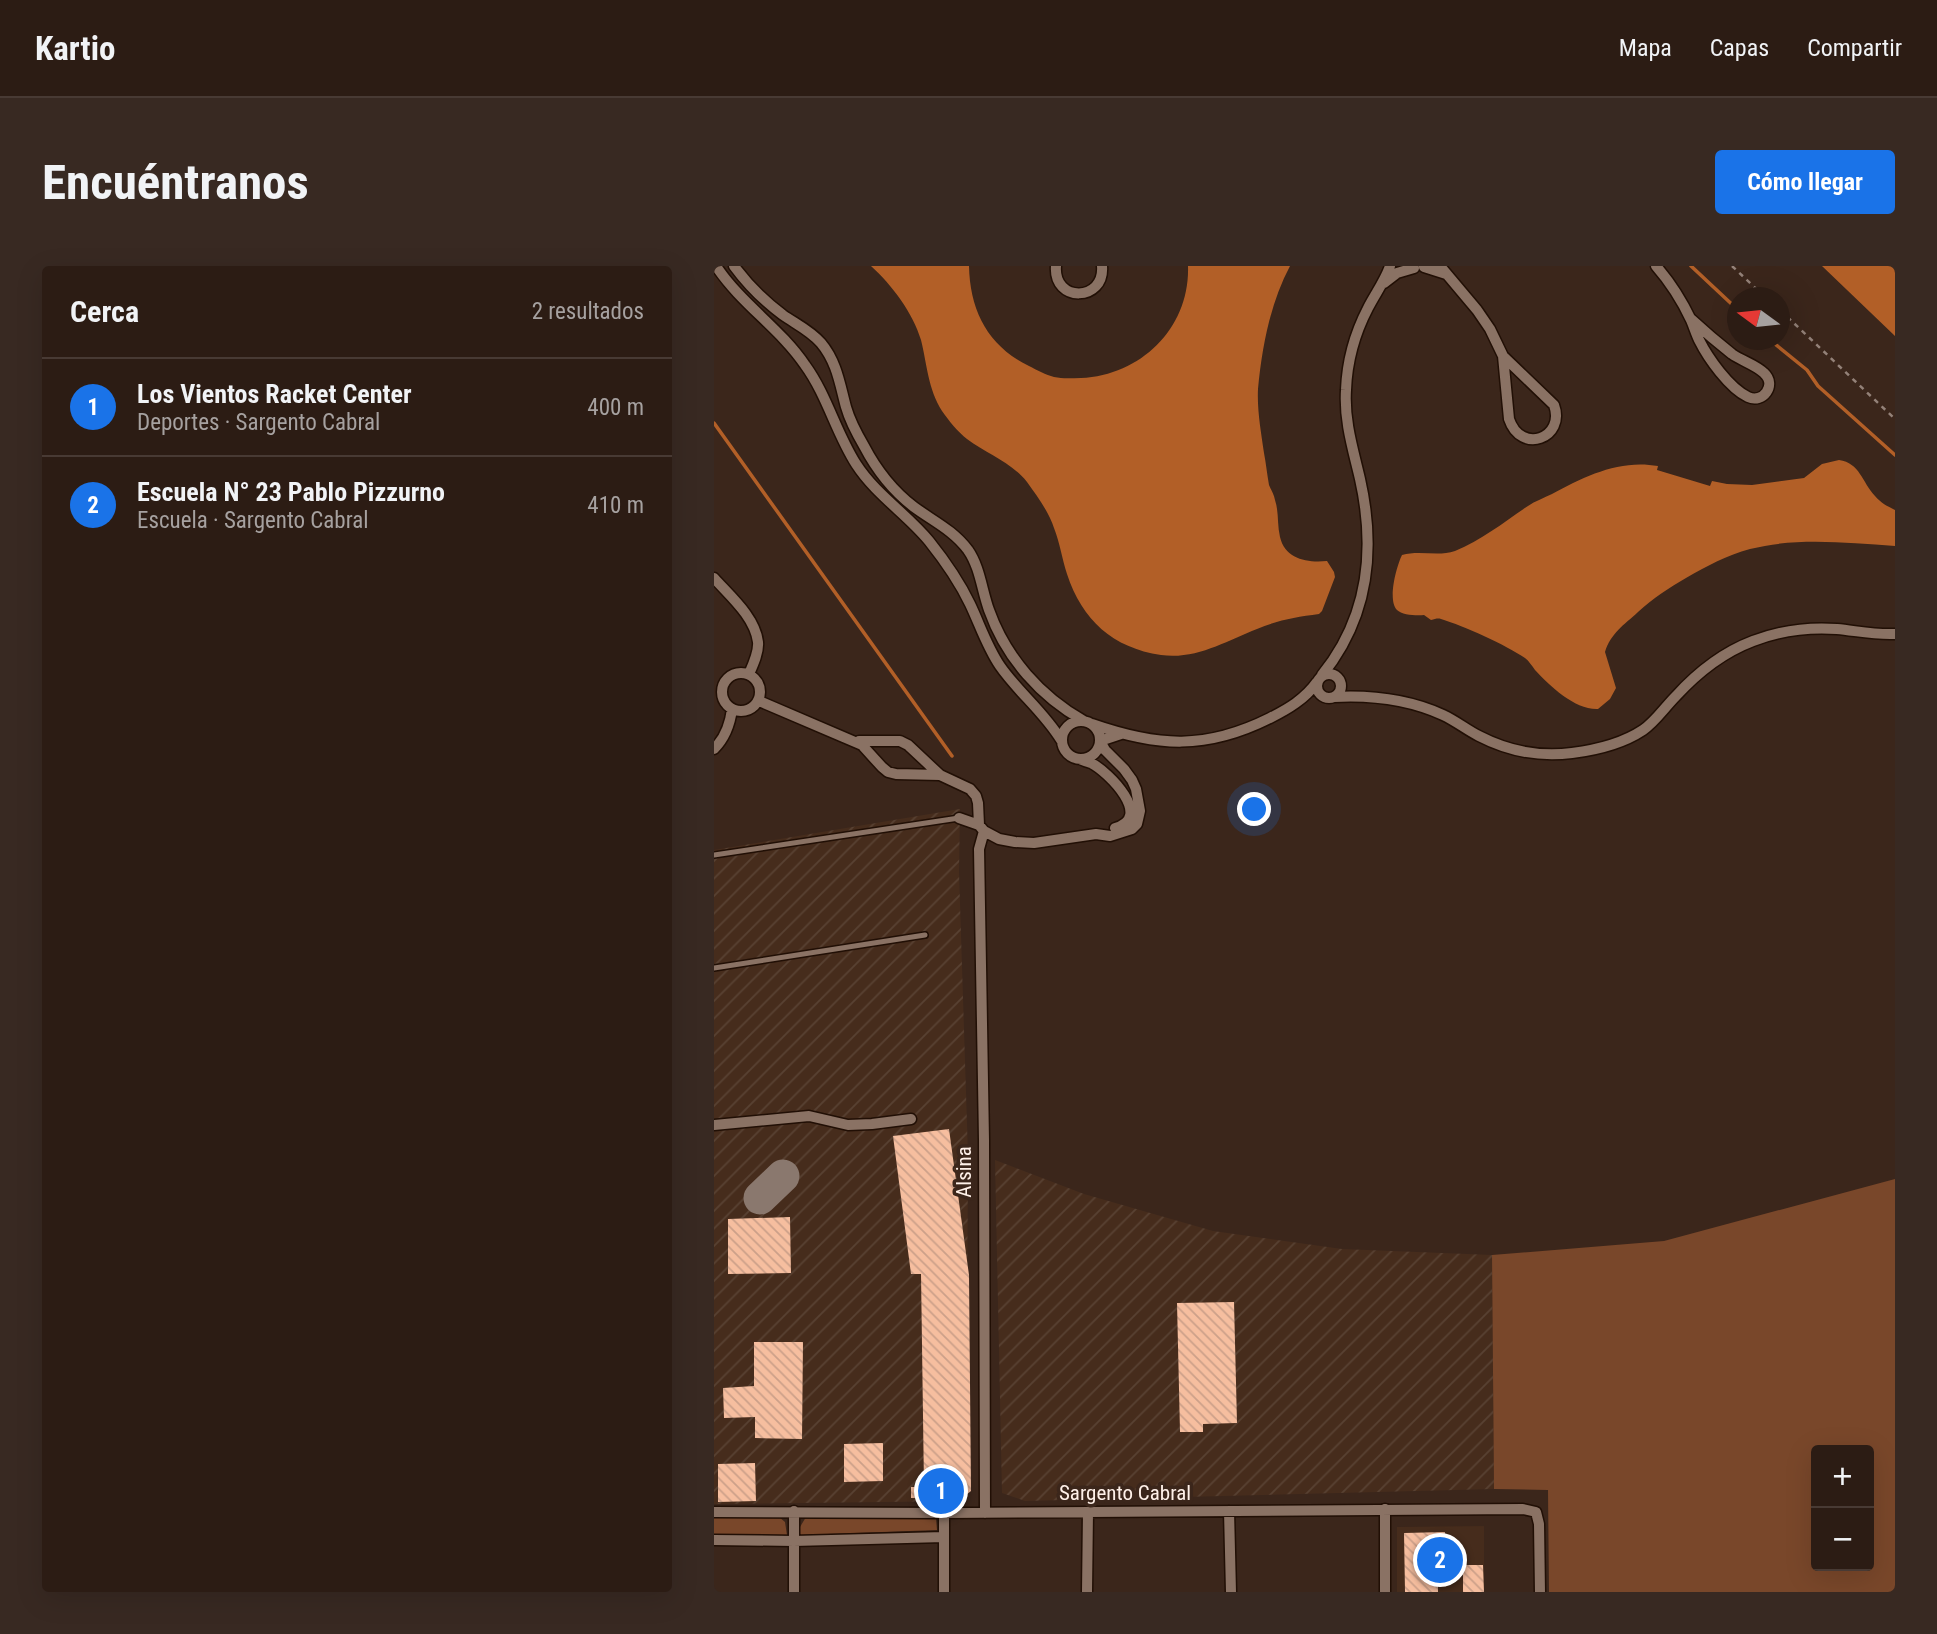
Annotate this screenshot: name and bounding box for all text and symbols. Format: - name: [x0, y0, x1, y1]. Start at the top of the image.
- text: Kartio: [35, 29, 115, 68]
- text: Mapa: [1619, 34, 1672, 62]
- text: Capas: [1710, 34, 1769, 62]
- text: Compartir: [1807, 34, 1902, 62]
- button: Cómo llegar: [1715, 150, 1895, 214]
- text: Encuéntranos: [42, 154, 309, 211]
- north arrow: [1727, 287, 1790, 350]
- text: Cerca: [70, 294, 139, 329]
- text: 2 resultados: [532, 298, 644, 325]
- text: Los Vientos Racket Center: [137, 379, 412, 409]
- text: 1: [87, 394, 99, 421]
- text: 400 m: [587, 394, 644, 421]
- text: Deportes · Sargento Cabral: [137, 409, 380, 436]
- text: Escuela N° 23 Pablo Pizzurno: [137, 477, 445, 507]
- text: 2: [87, 492, 99, 519]
- text: 410 m: [587, 492, 644, 519]
- text: Escuela · Sargento Cabral: [137, 507, 369, 534]
- your location: [1237, 792, 1271, 826]
- street label: Alsina: [952, 1146, 976, 1198]
- map controls: [1811, 1445, 1874, 1571]
- button: +: [1811, 1445, 1874, 1508]
- pin: 1: [918, 1465, 964, 1517]
- street label: Sargento Cabral: [1059, 1481, 1191, 1505]
- button: −: [1811, 1508, 1874, 1571]
- pin: 2: [1417, 1534, 1463, 1586]

